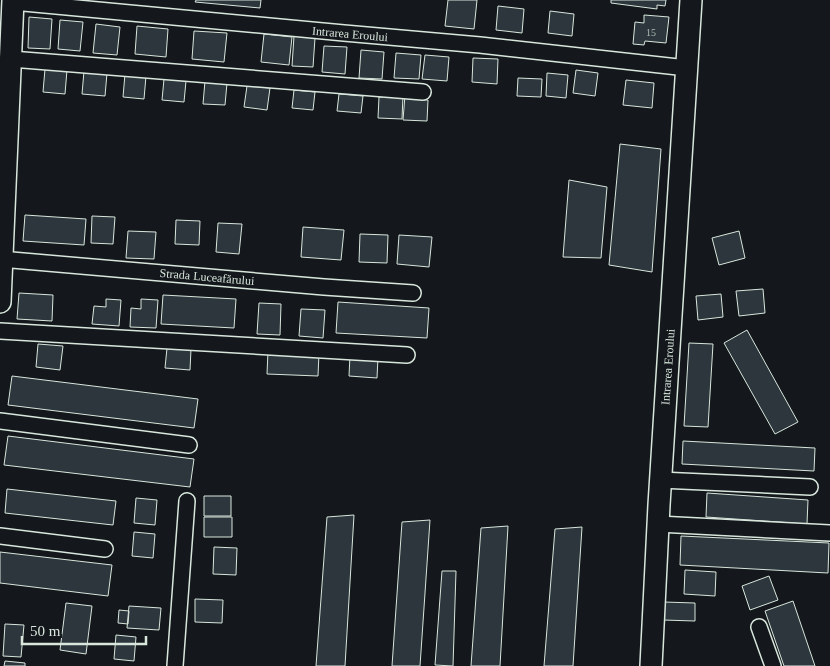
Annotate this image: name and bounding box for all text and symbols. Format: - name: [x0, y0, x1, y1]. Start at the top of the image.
- street label: Intrarea Eroului: [311, 24, 389, 44]
- house number: 15: [646, 27, 656, 38]
- street label: Strada Luceafărului: [159, 266, 256, 288]
- street label: Intrarea Eroului: [658, 328, 678, 406]
- scale bar: [22, 614, 146, 646]
- text: 50 m: [30, 623, 61, 639]

